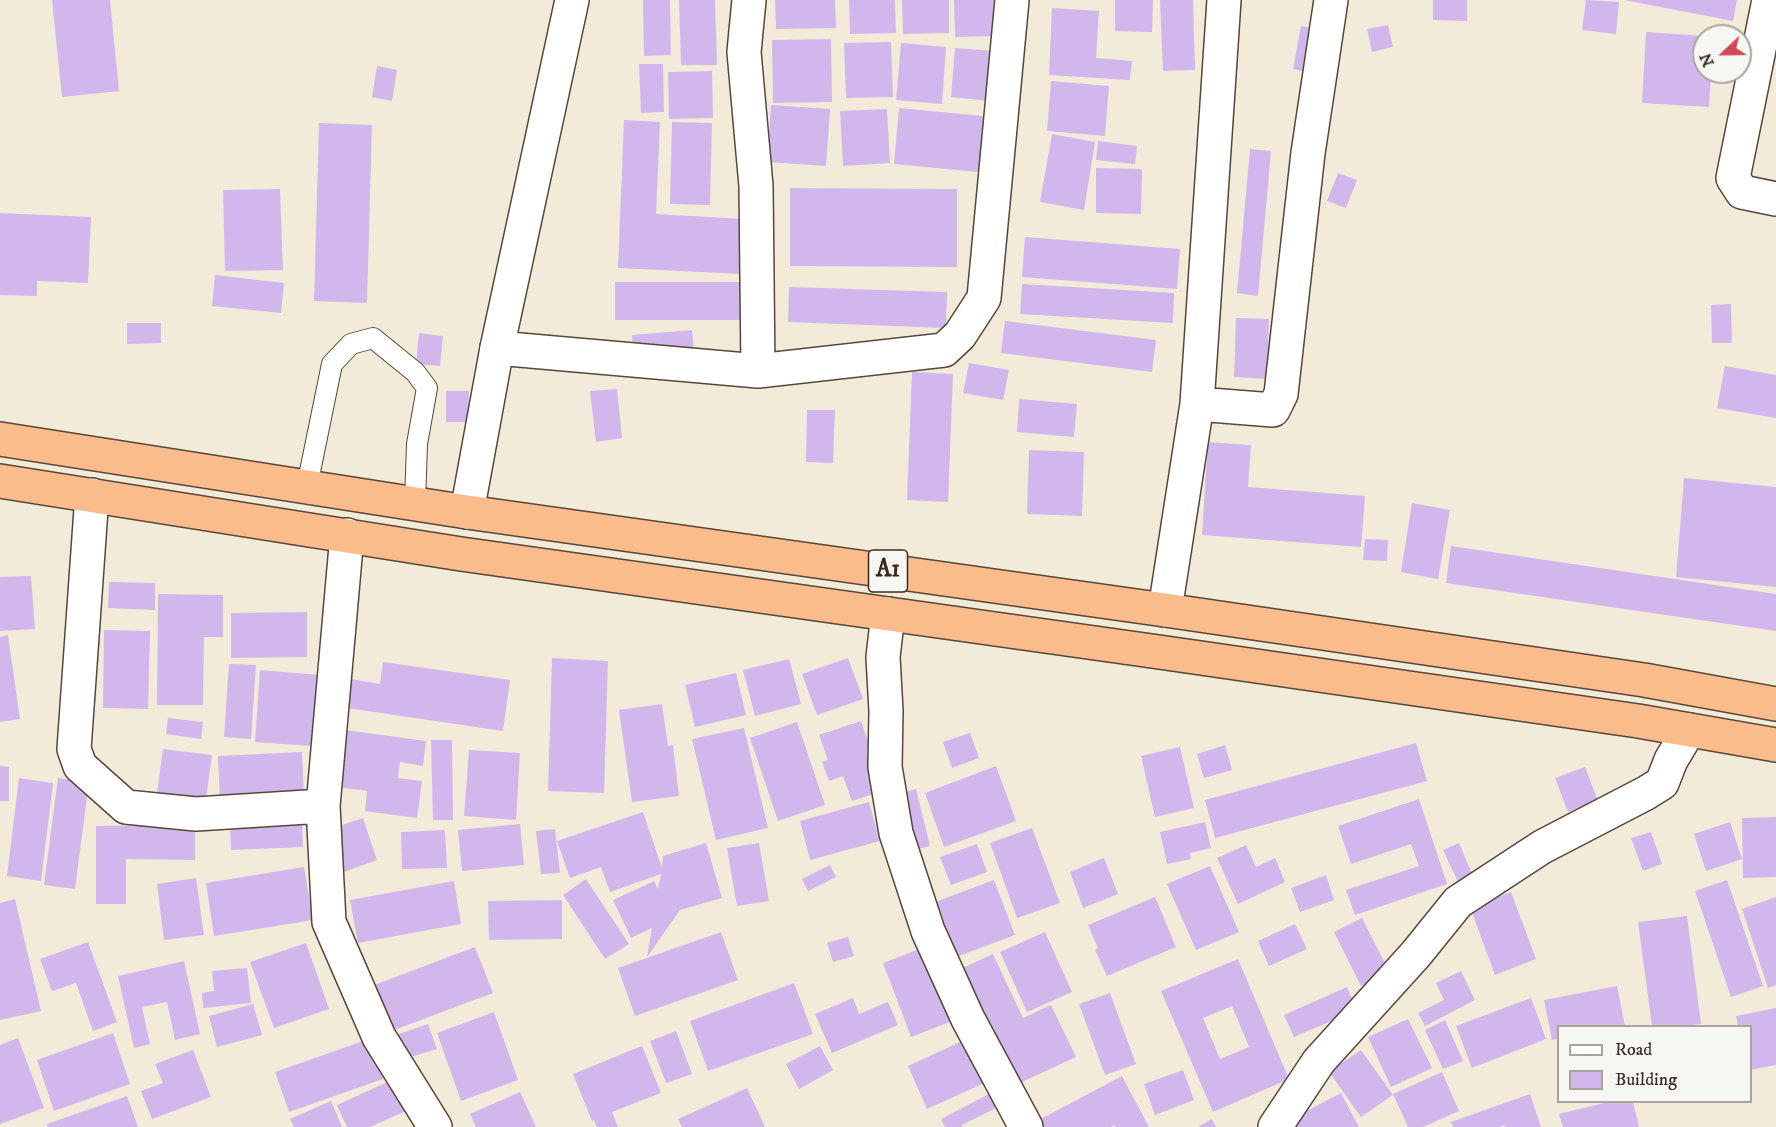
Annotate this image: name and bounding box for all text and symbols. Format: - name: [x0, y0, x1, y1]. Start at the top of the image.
- north arrow: [1692, 24, 1752, 84]
- text: N: [1695, 50, 1719, 70]
- road number: A1: [868, 550, 908, 592]
- legend: [1557, 1025, 1752, 1103]
- text: Road: [1615, 1039, 1652, 1061]
- text: Building: [1615, 1069, 1677, 1091]

